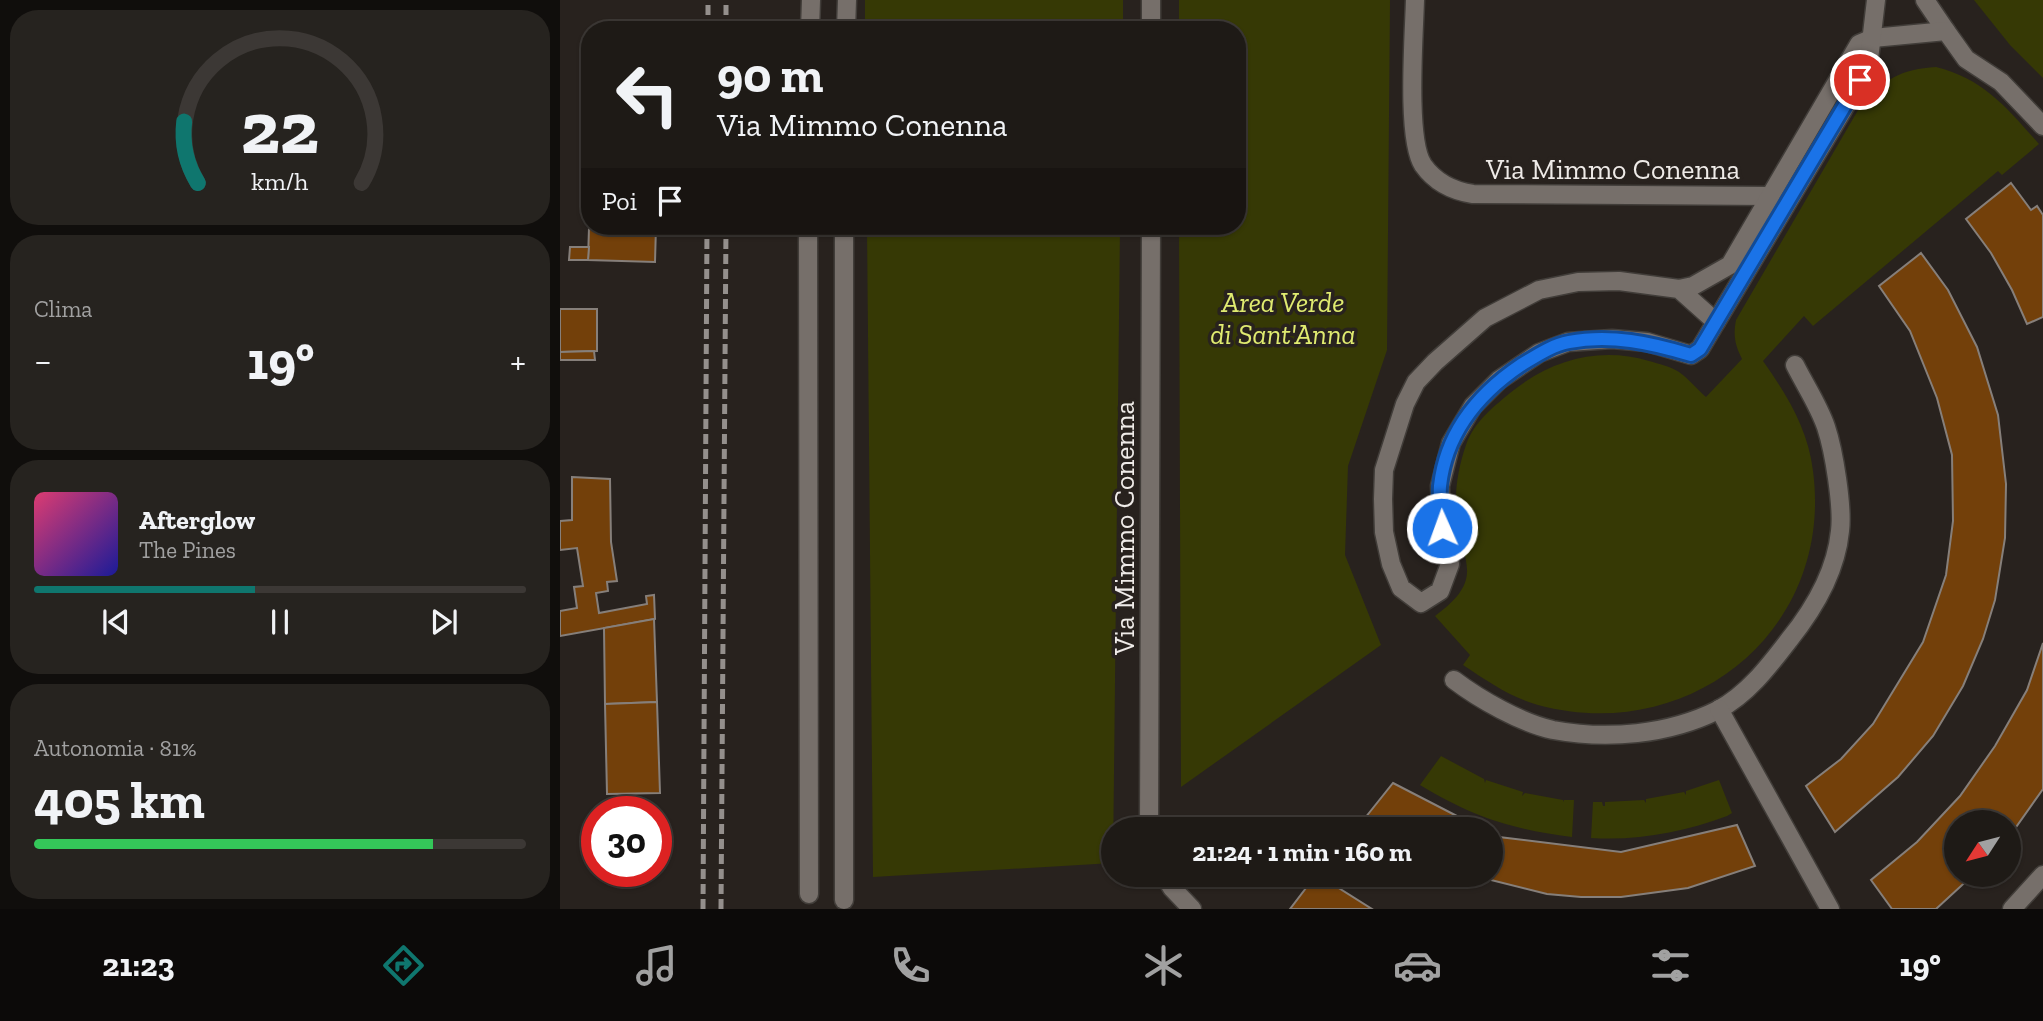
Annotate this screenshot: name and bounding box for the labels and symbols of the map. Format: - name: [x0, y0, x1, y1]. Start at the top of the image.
- pin: [1830, 50, 1890, 110]
- street label: Via Mimmo Conenna: [1485, 153, 1741, 186]
- park label: Area Verde di Sant'Anna: [1210, 286, 1356, 351]
- street label: Via Mimmo Conenna: [1108, 400, 1141, 656]
- position arrow: [1405, 491, 1479, 565]
- speed limit sign: 30: [581, 796, 672, 887]
- north arrow: [1944, 810, 2021, 887]

